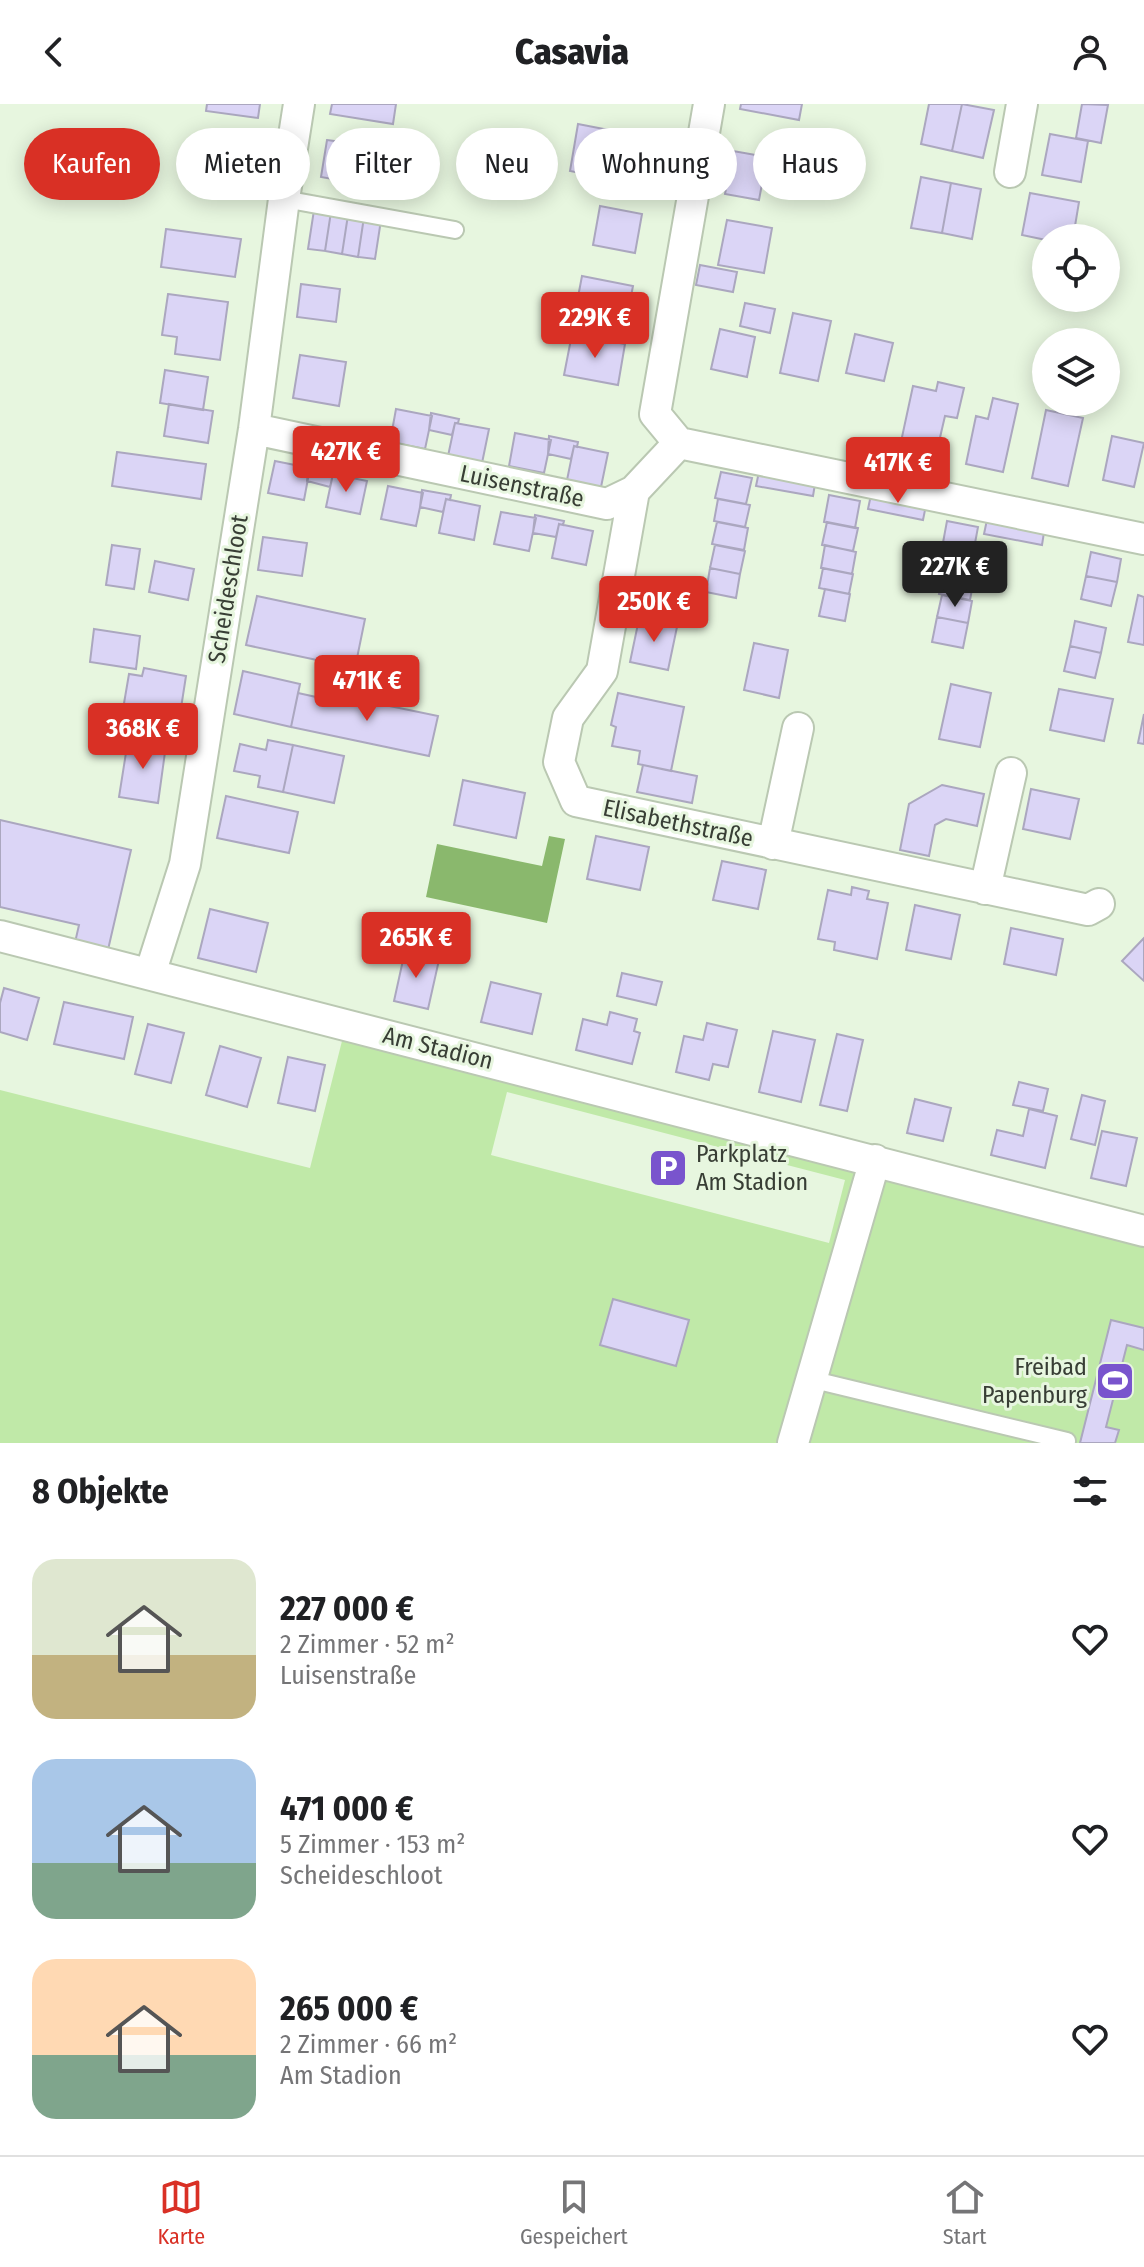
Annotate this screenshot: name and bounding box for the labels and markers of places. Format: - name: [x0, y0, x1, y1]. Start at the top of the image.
- pin: 229K €: [530, 292, 660, 360]
- pin: 427K €: [281, 426, 411, 494]
- pin: 417K €: [833, 437, 963, 505]
- pin: 227K €: [890, 541, 1020, 609]
- pin: 250K €: [589, 576, 719, 644]
- pin: 471K €: [302, 655, 432, 723]
- pin: 368K €: [78, 703, 208, 771]
- pin: 265K €: [351, 912, 481, 980]
- place label: Parkplatz Am Stadion: [696, 1140, 808, 1196]
- parking icon: Parkplatz Am Stadion: [647, 1147, 689, 1189]
- place label: Freibad Papenburg: [982, 1353, 1088, 1409]
- sports icon: Freibad Papenburg: [1094, 1360, 1136, 1402]

